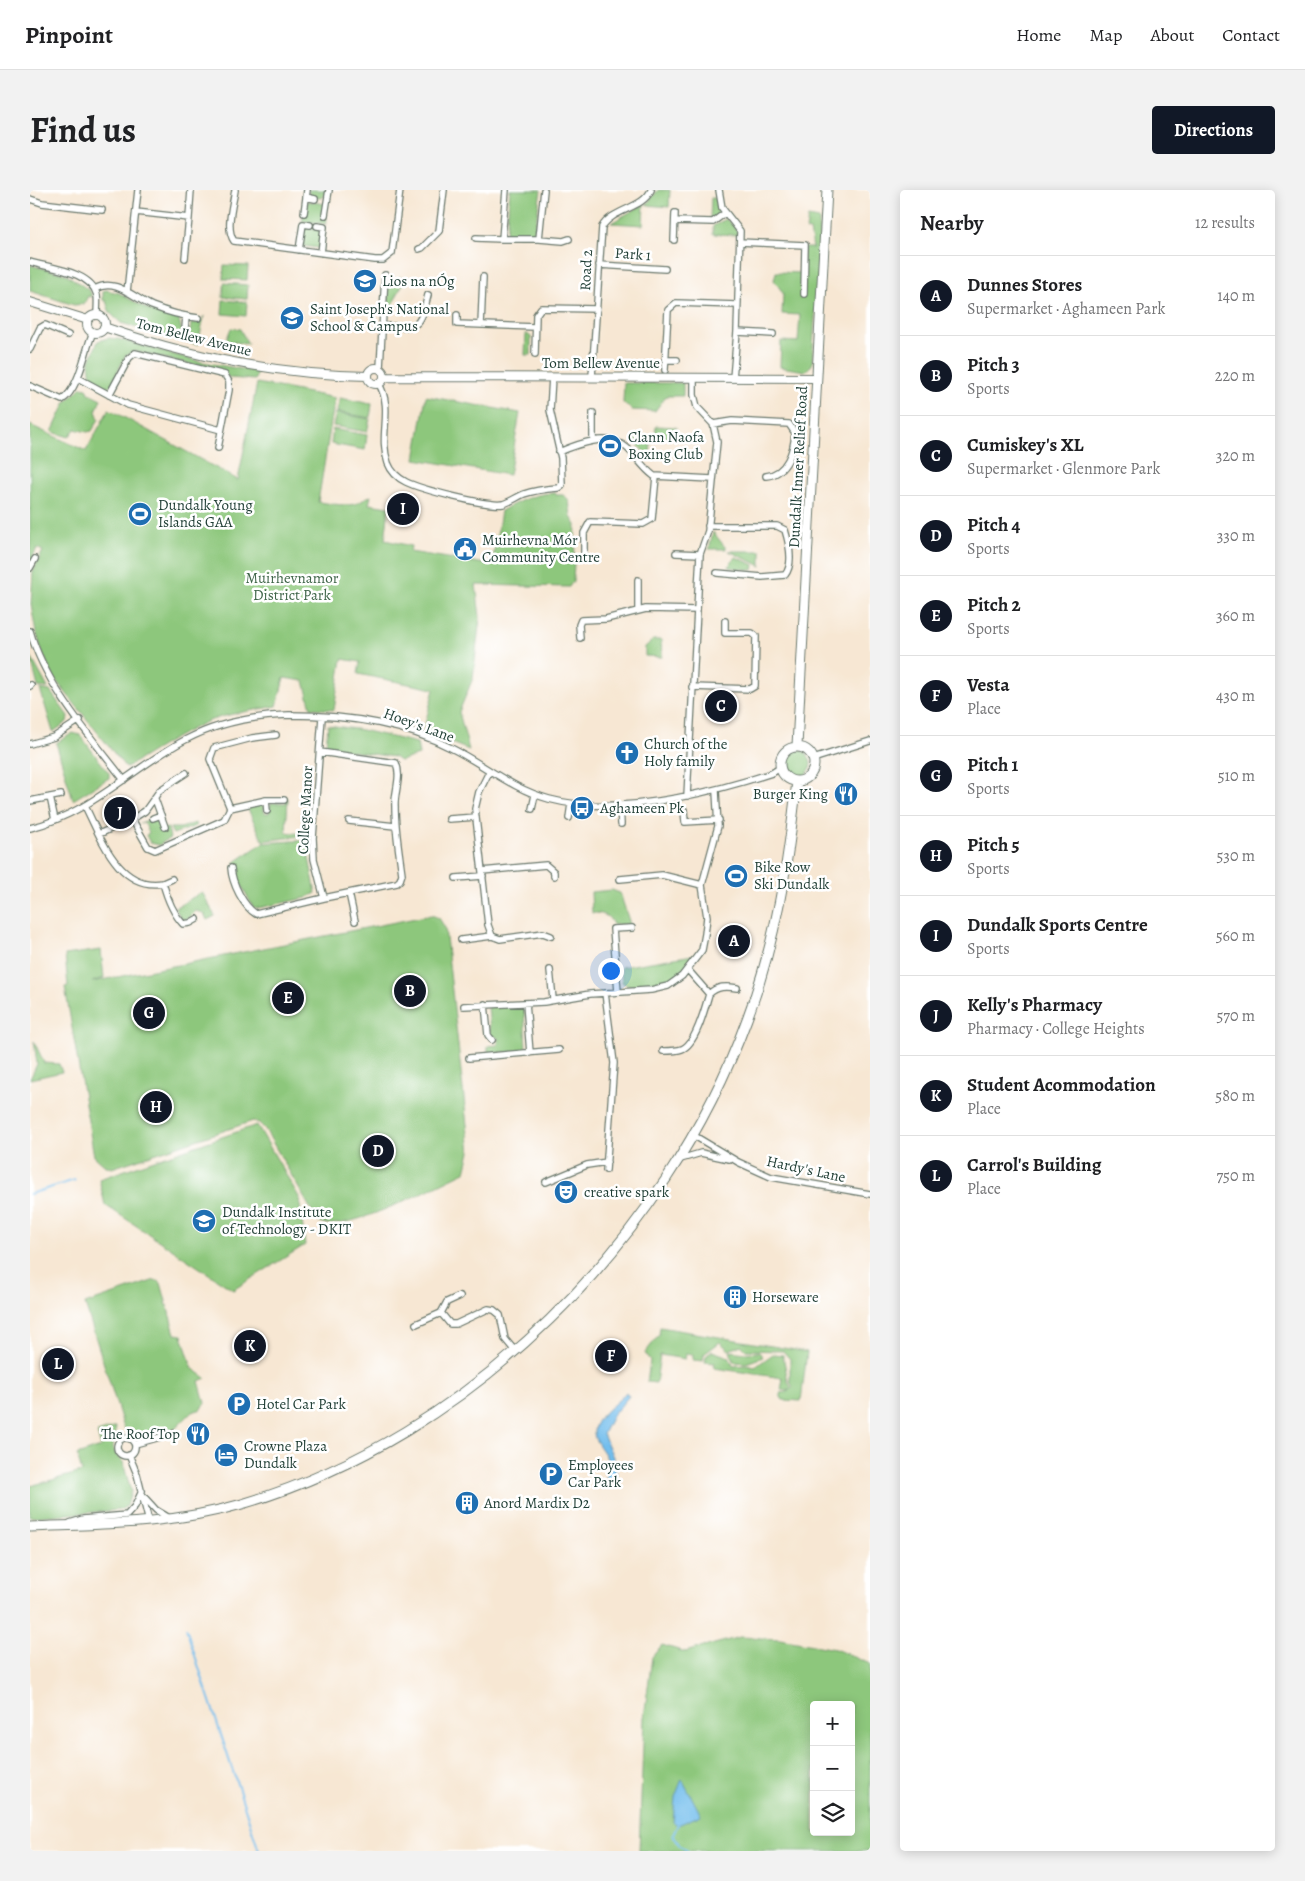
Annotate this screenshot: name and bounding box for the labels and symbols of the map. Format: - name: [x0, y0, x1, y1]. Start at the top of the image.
- street label: Park 1: [614, 243, 652, 265]
- street label: Road 2: [575, 249, 597, 291]
- school or university icon: Lios na nÓg: [352, 268, 378, 294]
- place label: Lios na nÓg: [382, 271, 455, 291]
- place label: Saint Joseph's National School & Campus: [310, 299, 449, 336]
- school or university icon: Saint Joseph's National School & Campus: [279, 305, 305, 331]
- street label: Tom Bellew Avenue: [134, 313, 254, 361]
- street label: Tom Bellew Avenue: [542, 353, 660, 373]
- street label: Dundalk Inner Relief Road: [784, 384, 812, 549]
- place label: Clann Naofa Boxing Club: [628, 427, 704, 464]
- sports icon: Clann Naofa Boxing Club: [597, 433, 623, 459]
- pin: I: [387, 490, 419, 528]
- place label: Dundalk Young Islands GAA: [158, 495, 253, 532]
- sports icon: Dundalk Young Islands GAA: [127, 501, 153, 527]
- place label: Muirhevna Mór Community Centre: [482, 530, 600, 567]
- public building icon: Muirhevna Mór Community Centre: [452, 536, 478, 562]
- park label: Muirhevnamor District Park: [246, 568, 339, 605]
- pin: C: [705, 687, 737, 725]
- street label: Hoey's Lane: [381, 703, 457, 747]
- place label: Church of the Holy family: [644, 734, 728, 771]
- church icon: Church of the Holy family: [614, 740, 640, 766]
- street label: College Manor: [293, 765, 317, 855]
- restaurant icon: Burger King: [833, 781, 859, 807]
- place label: Burger King: [753, 784, 828, 804]
- pin: J: [104, 794, 136, 832]
- bus stop icon: Aghameen Pk: [569, 795, 595, 821]
- place label: Aghameen Pk: [599, 798, 685, 818]
- place label: Bike Row Ski Dundalk: [754, 857, 830, 894]
- sports icon: Bike Row Ski Dundalk: [723, 863, 749, 889]
- pin: A: [718, 922, 750, 960]
- your location: [598, 958, 624, 984]
- pin: B: [394, 972, 426, 1010]
- pin: E: [272, 979, 304, 1017]
- pin: G: [133, 994, 165, 1032]
- pin: H: [140, 1088, 172, 1126]
- pin: D: [362, 1132, 394, 1170]
- street label: Hardy's Lane: [765, 1151, 848, 1187]
- theatre icon: creative spark: [553, 1179, 579, 1205]
- place label: creative spark: [584, 1182, 670, 1202]
- place label: Dundalk Institute of Technology - DKIT: [222, 1202, 352, 1239]
- school or university icon: Dundalk Institute of Technology - DKIT: [191, 1208, 217, 1234]
- building icon: Horseware: [722, 1284, 748, 1310]
- place label: Horseware: [752, 1287, 819, 1307]
- pin: K: [234, 1327, 266, 1365]
- pin: F: [595, 1337, 627, 1375]
- pin: L: [42, 1345, 74, 1383]
- parking icon: Hotel Car Park: [226, 1391, 252, 1417]
- place label: Hotel Car Park: [256, 1394, 347, 1414]
- restaurant icon: The Roof Top: [185, 1421, 211, 1447]
- place label: The Roof Top: [101, 1424, 180, 1444]
- place label: Crowne Plaza Dundalk: [244, 1436, 327, 1473]
- hotel icon: Crowne Plaza Dundalk: [213, 1442, 239, 1468]
- place label: Employees Car Park: [568, 1455, 634, 1492]
- parking icon: Employees Car Park: [538, 1461, 564, 1487]
- building icon: Anord Mardix D2: [454, 1490, 480, 1516]
- place label: Anord Mardix D2: [483, 1493, 590, 1513]

